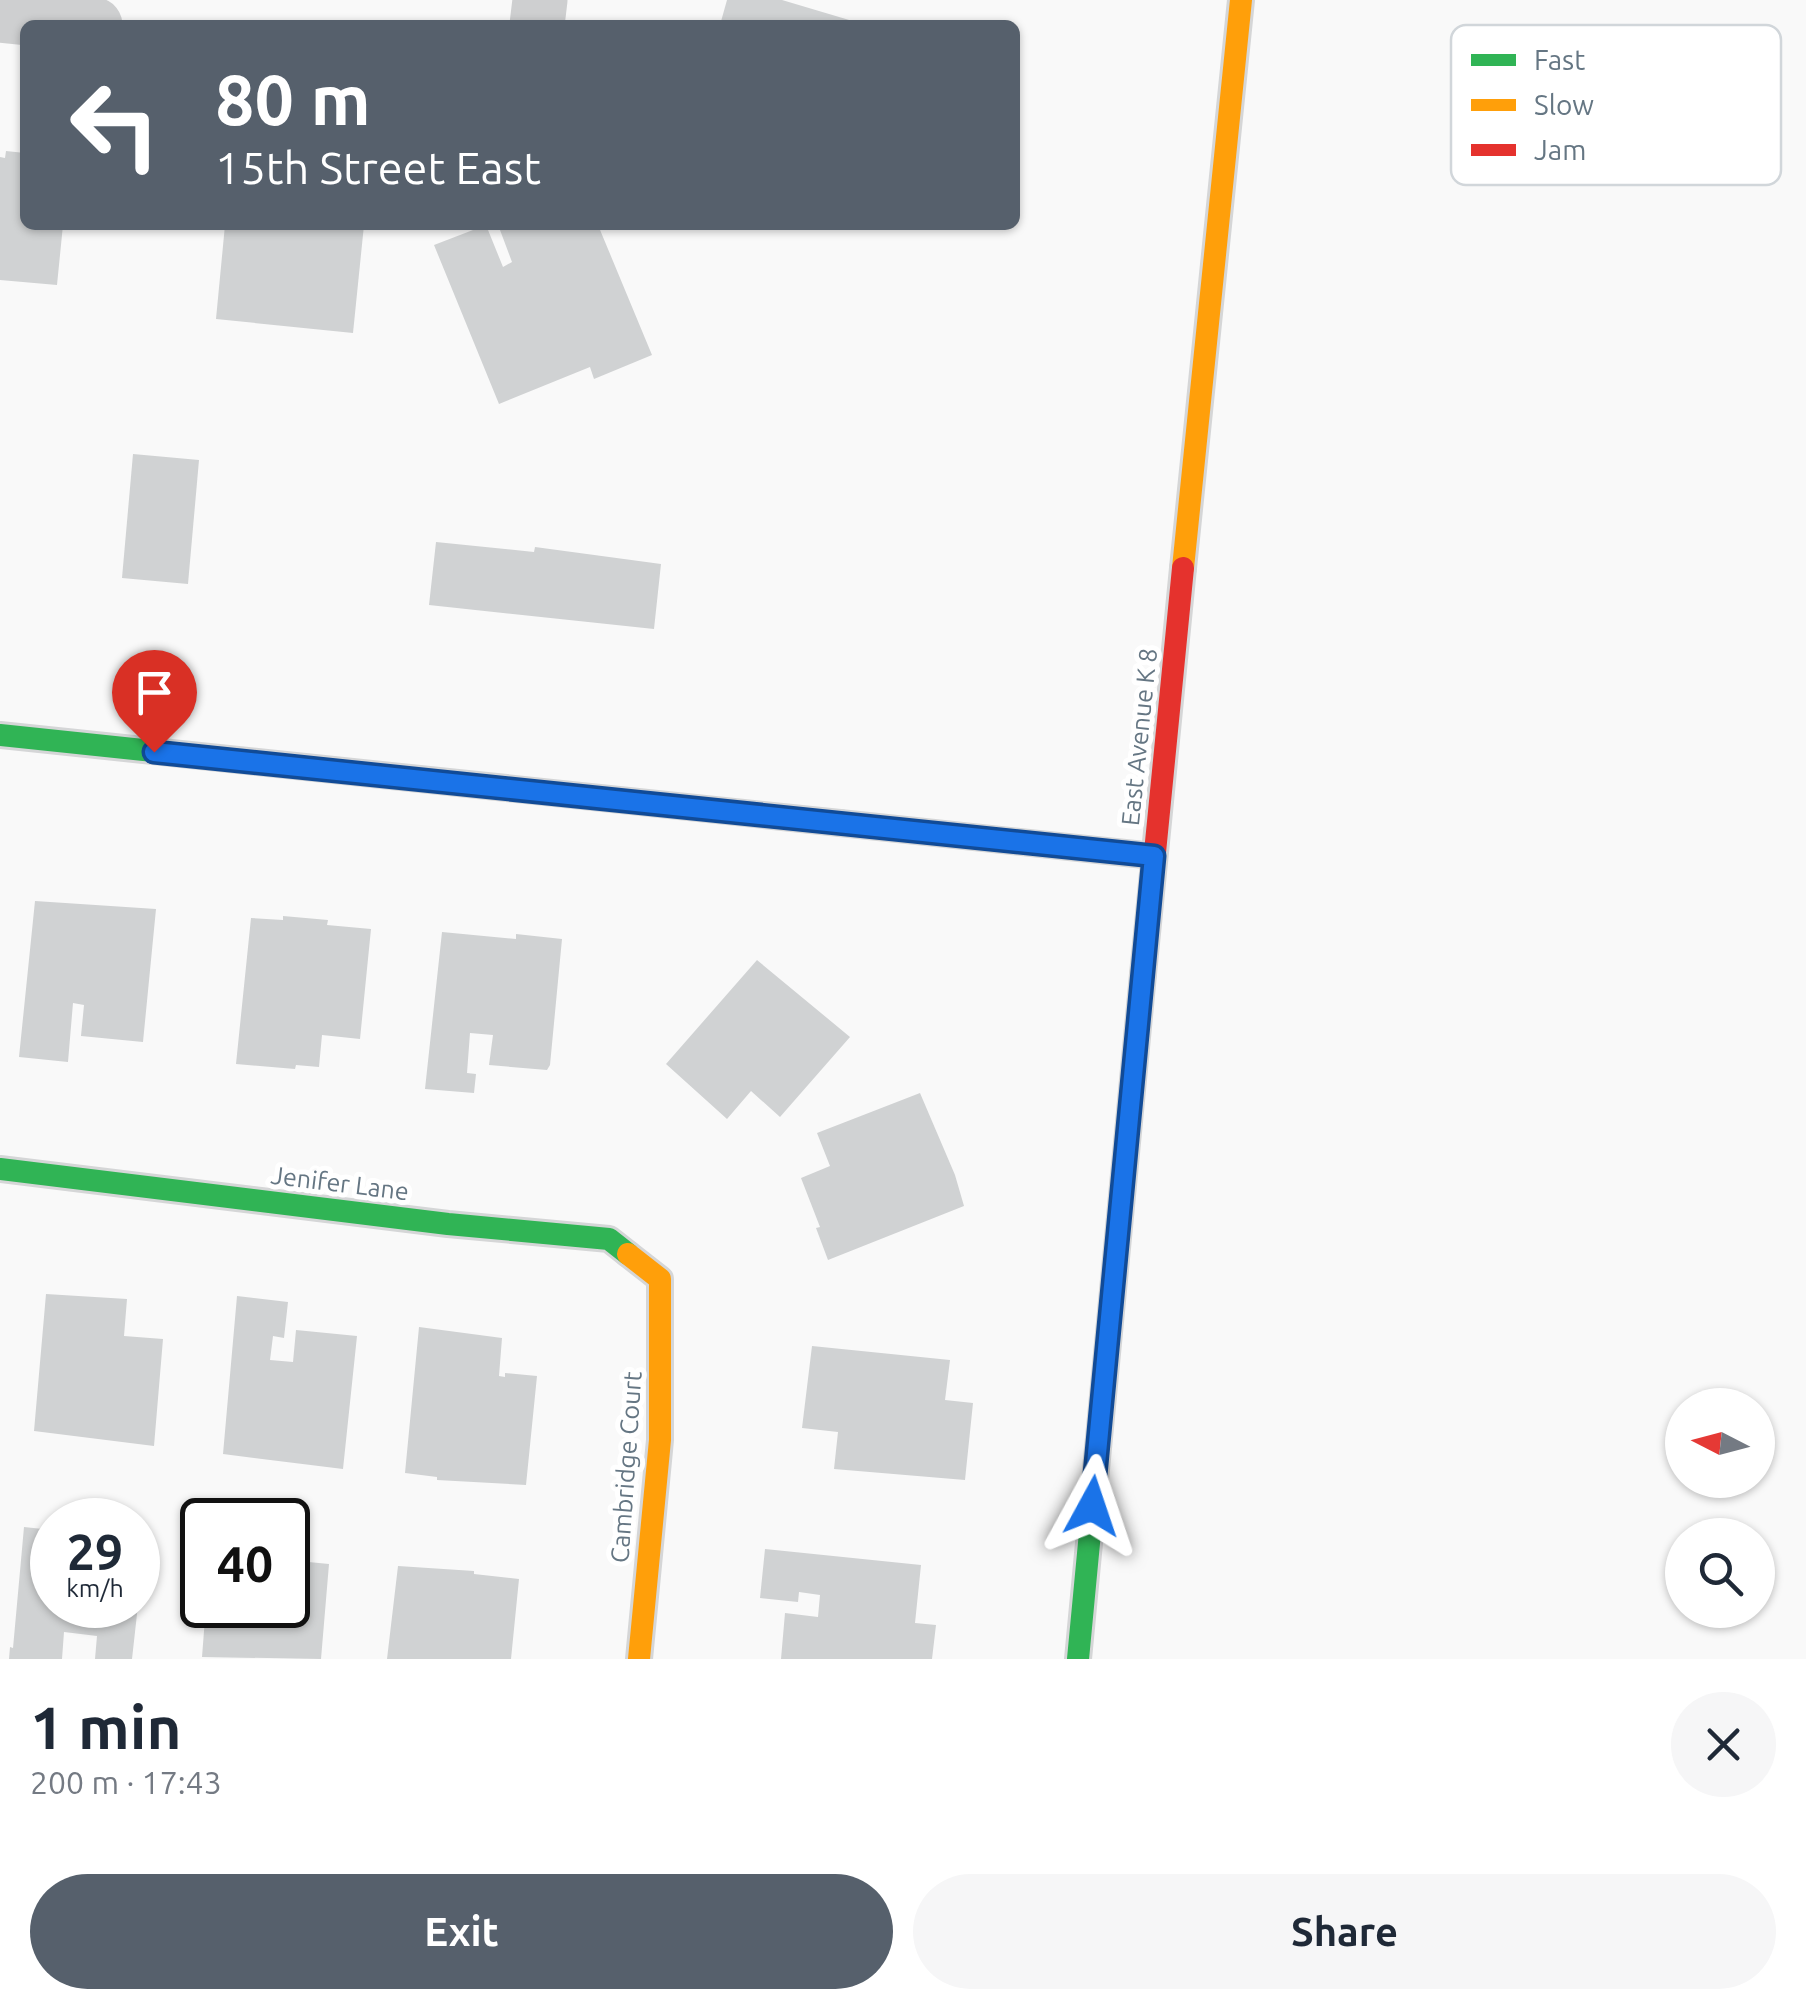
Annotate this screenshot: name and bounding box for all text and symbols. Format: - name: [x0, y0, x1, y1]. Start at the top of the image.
- legend: [1451, 25, 1781, 185]
- text: Fast: [1534, 44, 1585, 75]
- icon: left: [50, 60, 180, 190]
- text: 80 m: [215, 60, 371, 138]
- text: Slow: [1534, 89, 1594, 120]
- text: Jam: [1534, 134, 1586, 165]
- text: 15th Street East: [215, 142, 541, 193]
- street label: East Avenue K 8: [1116, 647, 1162, 827]
- pin: [112, 650, 197, 753]
- icon: arrive: [127, 665, 182, 720]
- street label: Jenifer Lane: [269, 1161, 411, 1205]
- street label: Cambridge Court: [605, 1370, 647, 1564]
- north arrow: [1665, 1388, 1775, 1498]
- map controls: [1665, 1388, 1775, 1628]
- position arrow: [1040, 1454, 1144, 1558]
- speed limit sign: 40: [180, 1498, 310, 1628]
- button: search: [1665, 1518, 1775, 1628]
- text: 29: [67, 1523, 123, 1579]
- text: km/h: [66, 1574, 124, 1602]
- button: close: [1671, 1692, 1776, 1797]
- text: 1 min: [30, 1693, 182, 1760]
- text: 200 m · 17:43: [30, 1764, 222, 1800]
- button: Exit: [30, 1874, 893, 1989]
- button: Share: [913, 1874, 1776, 1989]

